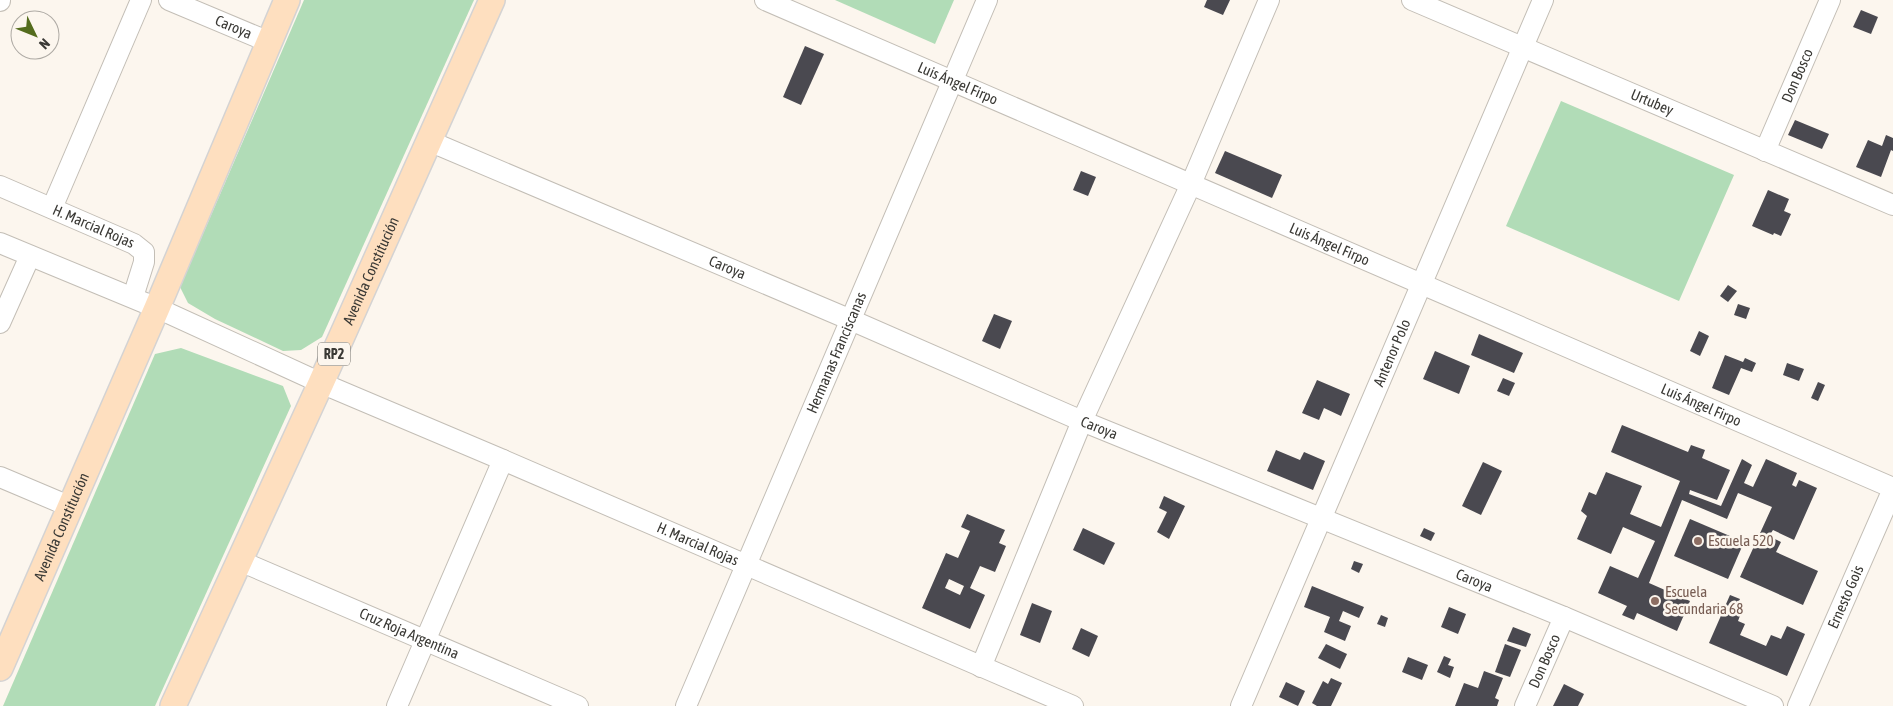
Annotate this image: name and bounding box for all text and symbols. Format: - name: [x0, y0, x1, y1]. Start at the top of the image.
- north arrow: [10, 10, 60, 60]
- street label: Caroya: [213, 11, 255, 42]
- text: N: [36, 35, 53, 52]
- street label: Don Bosco: [1778, 46, 1816, 105]
- street label: Luis Ángel Firpo: [915, 58, 1001, 108]
- street label: Urtubey: [1628, 85, 1676, 118]
- street label: H. Marcial Rojas: [50, 201, 137, 251]
- street label: Avenida Constitución: [339, 214, 402, 327]
- street label: Luis Ángel Firpo: [1287, 219, 1372, 269]
- street label: Caroya: [707, 252, 748, 282]
- street label: Hermanas Franciscanas: [803, 289, 869, 416]
- street label: Antenor Polo: [1370, 316, 1413, 389]
- road number: RP2: [318, 342, 350, 366]
- street label: Luis Ángel Firpo: [1659, 380, 1744, 429]
- street label: Caroya: [1078, 412, 1120, 443]
- street label: Avenida Constitución: [30, 470, 92, 583]
- street label: H. Marcial Rojas: [655, 518, 741, 569]
- place label: Escuela 520: [1708, 532, 1773, 549]
- marker: Escuela 520: [1692, 535, 1704, 547]
- street label: Ernesto Gois: [1824, 563, 1867, 631]
- street label: Caroya: [1454, 565, 1495, 595]
- place label: Escuela Secundaria 68: [1665, 583, 1743, 617]
- marker: Escuela Secundaria 68: [1649, 595, 1661, 607]
- street label: Cruz Roja Argentina: [357, 604, 462, 662]
- street label: Don Bosco: [1525, 631, 1563, 690]

